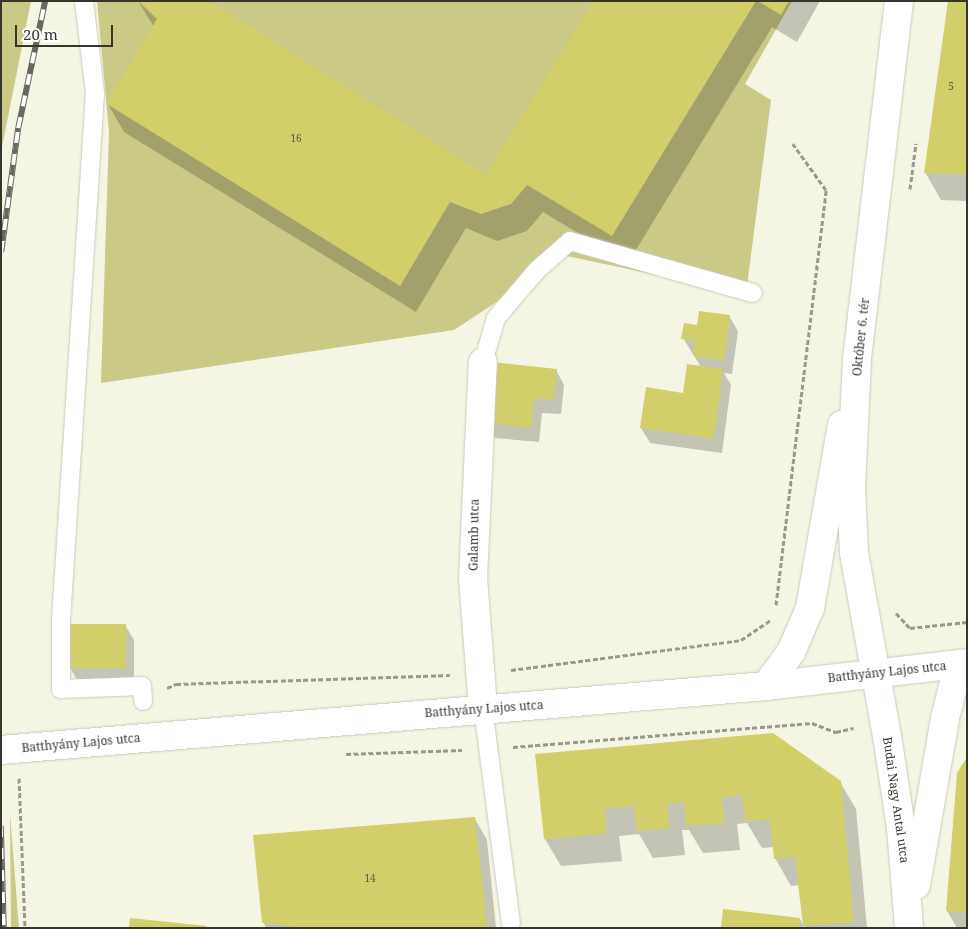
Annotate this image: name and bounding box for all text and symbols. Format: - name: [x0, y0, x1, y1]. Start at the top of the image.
- scale bar: [18, 15, 115, 47]
- text: 20 m: [23, 24, 58, 44]
- house number: 5: [948, 81, 954, 93]
- house number: 16: [290, 133, 302, 145]
- street label: Október 6. tér: [850, 297, 872, 377]
- street label: Galamb utca: [466, 499, 482, 571]
- street label: Batthyány Lajos utca: [827, 659, 947, 685]
- street label: Batthyány Lajos utca: [424, 698, 544, 720]
- street label: Batthyány Lajos utca: [21, 731, 141, 755]
- street label: Budai Nagy Antal utca: [880, 736, 912, 864]
- house number: 14: [364, 873, 376, 885]

